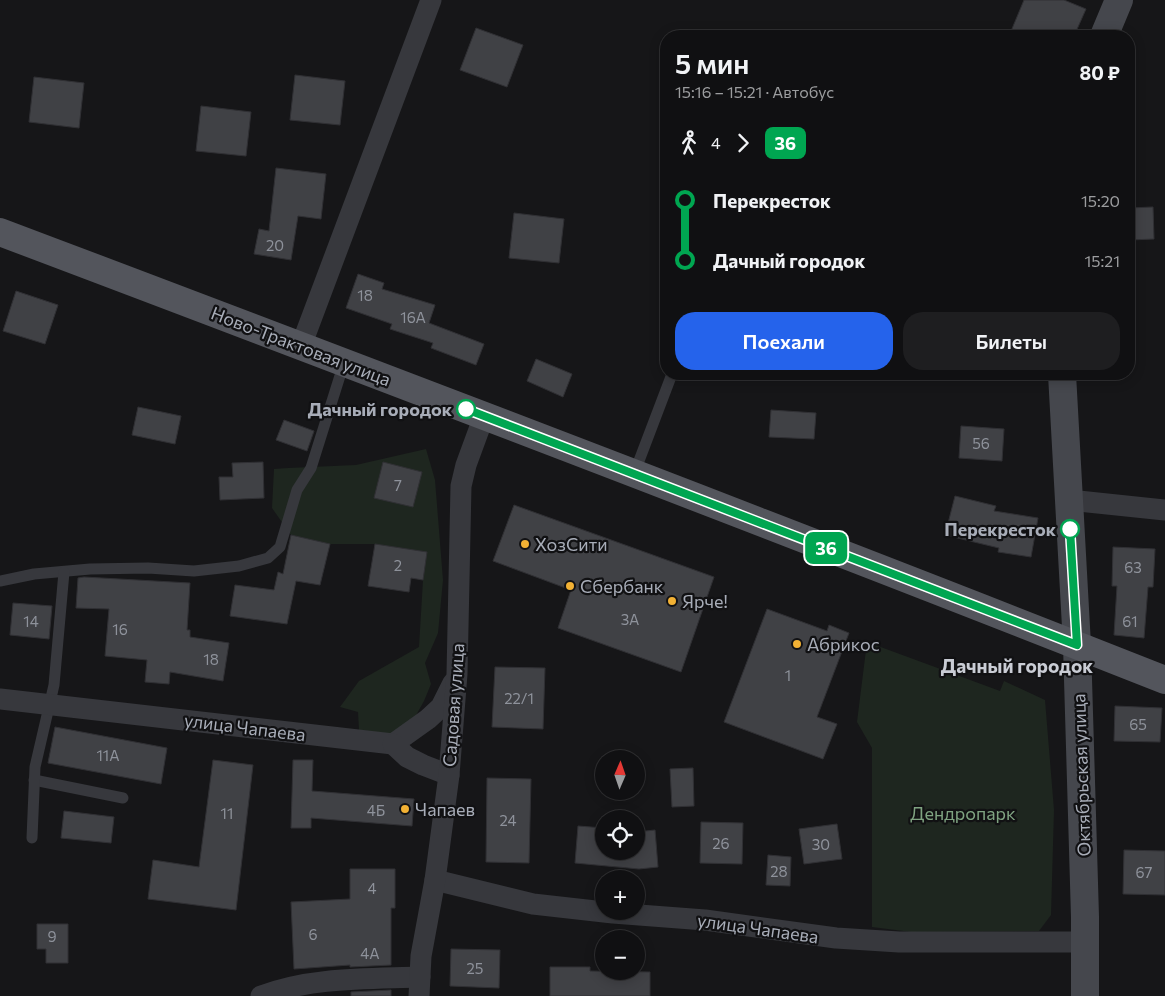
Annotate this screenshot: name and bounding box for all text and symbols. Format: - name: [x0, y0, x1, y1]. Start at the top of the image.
- text: 5 мин: [675, 46, 749, 80]
- text: 80 ₽: [1079, 61, 1120, 84]
- text: 15:16 – 15:21 · Автобус: [675, 82, 834, 101]
- icon: walk: [675, 129, 703, 157]
- icon: forward: [729, 129, 757, 157]
- text: 36: [775, 132, 796, 154]
- text: 4: [711, 133, 721, 152]
- text: Перекресток: [713, 189, 831, 212]
- text: 15:20: [1081, 191, 1120, 210]
- house number: 20: [266, 236, 284, 254]
- text: Дачный городок: [713, 249, 865, 272]
- text: 15:21: [1084, 251, 1120, 270]
- house number: 18: [357, 286, 373, 304]
- street label: Ново-Трактовая улица: [208, 302, 394, 390]
- house number: 16А: [400, 308, 426, 326]
- button: Поехали: [675, 312, 893, 370]
- button: Билеты: [903, 312, 1120, 370]
- place label: Дачный городок: [308, 398, 453, 420]
- marker: Дачный городок: [456, 399, 476, 419]
- house number: 56: [972, 434, 990, 452]
- house number: 7: [394, 476, 402, 494]
- place label: Перекресток: [944, 518, 1057, 540]
- marker: Перекресток: [1060, 519, 1080, 539]
- line badge: 36: [804, 532, 848, 564]
- place label: ХозСити: [535, 533, 607, 555]
- text: 36: [815, 537, 837, 559]
- marker: ХозСити: [519, 538, 531, 550]
- house number: 2: [394, 556, 402, 574]
- house number: 63: [1124, 558, 1142, 576]
- place label: Сбербанк: [580, 575, 664, 597]
- marker: Сбербанк: [564, 580, 576, 592]
- place label: Ярче!: [682, 590, 728, 612]
- marker: Ярче!: [666, 595, 678, 607]
- house number: 3А: [621, 610, 639, 628]
- house number: 14: [23, 612, 39, 630]
- house number: 61: [1122, 612, 1138, 630]
- house number: 16: [112, 620, 128, 638]
- place label: Абрикос: [807, 633, 880, 655]
- marker: Абрикос: [791, 638, 803, 650]
- street label: Садовая улица: [438, 642, 468, 768]
- house number: 18: [203, 650, 219, 668]
- district label: Дачный городок: [941, 654, 1093, 677]
- house number: 1: [785, 666, 791, 684]
- house number: 22/1: [504, 689, 534, 707]
- street label: Октябрьская улица: [1067, 693, 1095, 857]
- street label: улица Чапаева: [183, 709, 307, 745]
- house number: 65: [1129, 715, 1147, 733]
- house number: 11А: [96, 746, 120, 764]
- north arrow: [595, 750, 645, 800]
- map controls: [595, 750, 645, 980]
- place label: Чапаев: [415, 798, 475, 820]
- house number: 4Б: [367, 801, 385, 819]
- park label: Дендропарк: [910, 802, 1016, 824]
- marker: Чапаев: [399, 803, 411, 815]
- house number: 11: [221, 804, 233, 822]
- button: locate: [595, 810, 645, 860]
- house number: 24: [499, 811, 517, 829]
- house number: 26: [712, 834, 730, 852]
- house number: 30: [812, 835, 830, 853]
- house number: 28: [770, 862, 788, 880]
- house number: 67: [1136, 863, 1153, 881]
- button: +: [595, 870, 645, 920]
- house number: 4: [368, 879, 377, 897]
- street label: улица Чапаева: [696, 909, 820, 947]
- house number: 6: [308, 925, 318, 943]
- house number: 9: [47, 927, 57, 945]
- button: −: [595, 930, 645, 980]
- house number: 4А: [360, 944, 380, 962]
- house number: 25: [467, 959, 483, 977]

